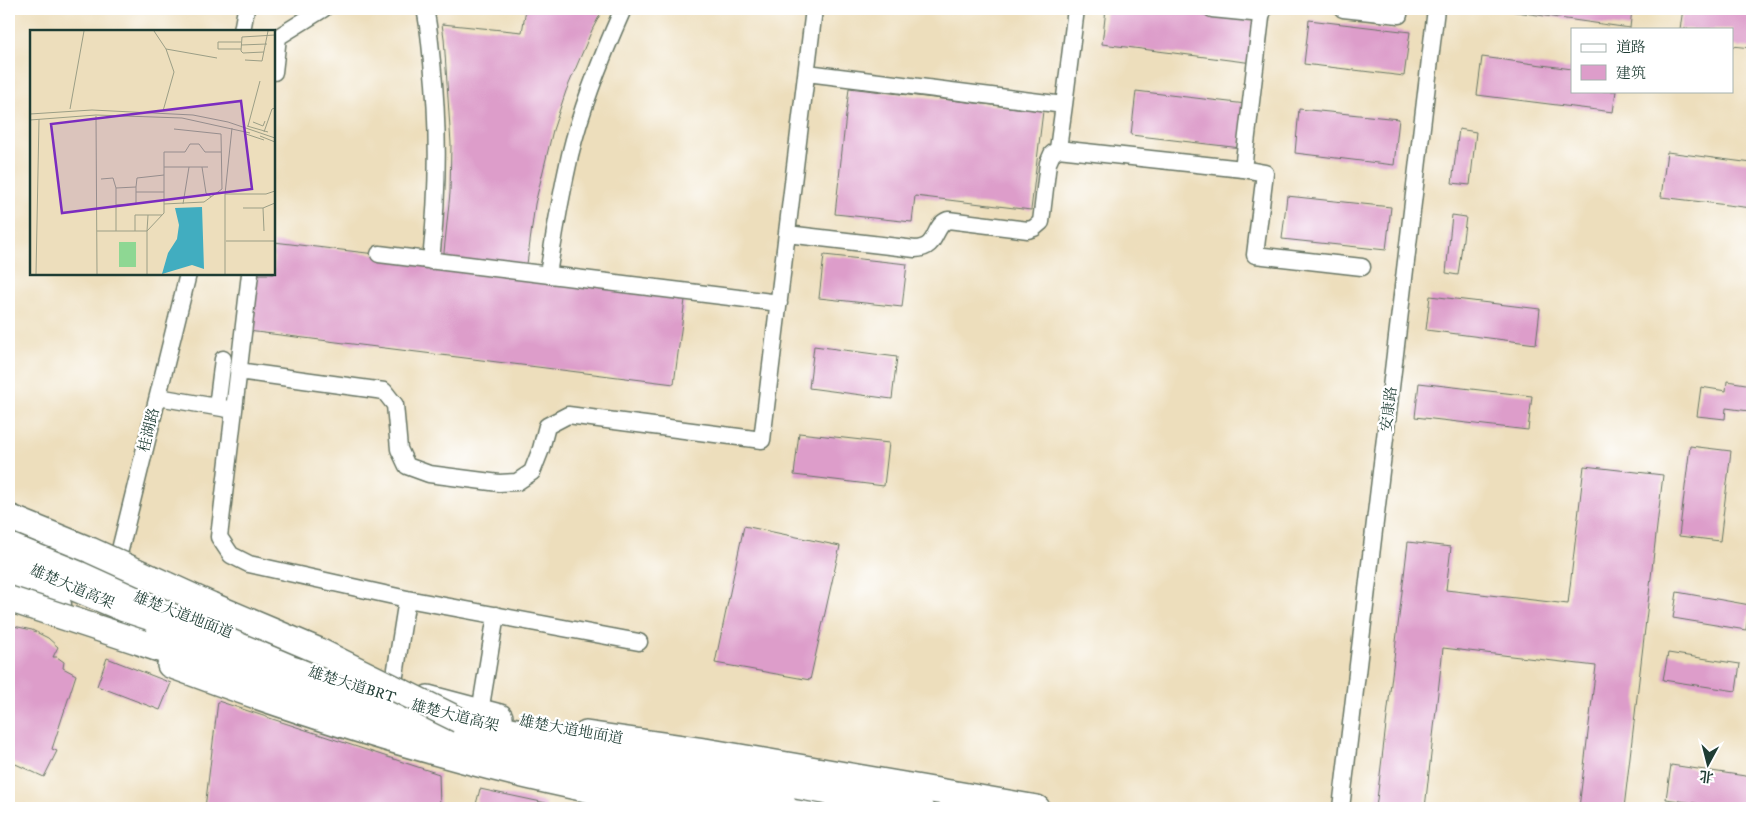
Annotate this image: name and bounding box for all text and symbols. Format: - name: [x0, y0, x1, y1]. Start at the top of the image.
- legend: [1571, 28, 1734, 92]
- inset map: [30, 30, 275, 275]
- text: 道路: [1616, 38, 1646, 57]
- text: 建筑: [1616, 64, 1646, 83]
- street label: 安康路: [1377, 386, 1401, 432]
- street label: 桂湖路: [134, 406, 164, 454]
- street label: 雄楚大道高架: [27, 561, 117, 613]
- street label: 雄楚大道地面道: [131, 587, 235, 643]
- street label: 雄楚大道BRT: [306, 663, 399, 708]
- street label: 雄楚大道高架: [409, 696, 501, 736]
- street label: 雄楚大道地面道: [518, 712, 624, 748]
- north arrow: [1684, 740, 1734, 790]
- text: 北: [1698, 766, 1715, 786]

